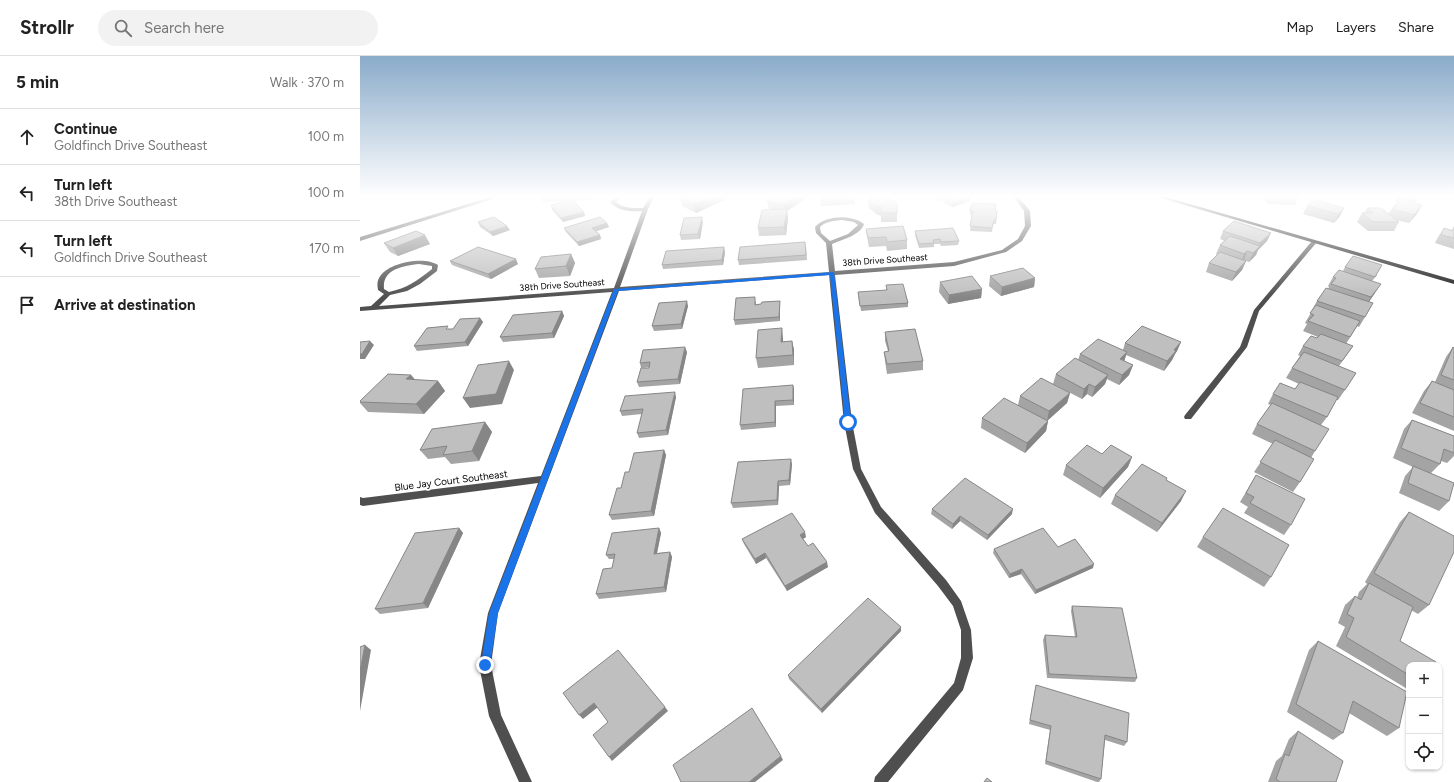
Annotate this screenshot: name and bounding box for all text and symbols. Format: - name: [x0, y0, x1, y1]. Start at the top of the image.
- search box: [98, 10, 378, 46]
- text: Strollr: [20, 16, 74, 39]
- icon: search: [112, 17, 134, 39]
- text: Search here: [144, 19, 224, 37]
- text: Map: [1286, 19, 1314, 36]
- text: Layers: [1336, 19, 1376, 36]
- text: Share: [1398, 19, 1434, 36]
- text: 5 min: [16, 72, 59, 92]
- text: Walk · 370 m: [270, 75, 344, 90]
- text: Continue: [54, 120, 117, 138]
- icon: ahead: [16, 126, 38, 148]
- text: 100 m: [308, 129, 344, 144]
- text: Goldfinch Drive Southeast: [54, 138, 207, 153]
- text: Turn left: [54, 176, 112, 194]
- icon: left: [16, 182, 38, 204]
- text: 100 m: [308, 185, 344, 200]
- text: 38th Drive Southeast: [54, 194, 177, 209]
- text: Turn left: [54, 232, 112, 250]
- icon: left: [16, 238, 38, 260]
- text: 170 m: [309, 241, 344, 256]
- text: Goldfinch Drive Southeast: [54, 250, 207, 265]
- street label: 38th Drive Southeast: [842, 251, 929, 268]
- street label: 38th Drive Southeast: [519, 276, 606, 293]
- icon: arrive: [16, 294, 38, 316]
- text: Arrive at destination: [54, 296, 195, 314]
- route start: [839, 413, 857, 431]
- street label: Blue Jay Court Southeast: [394, 467, 509, 494]
- route end: [476, 656, 494, 674]
- map controls: [1406, 662, 1442, 770]
- button: +: [1406, 662, 1442, 698]
- button: −: [1406, 698, 1442, 734]
- button: locate: [1406, 734, 1442, 770]

